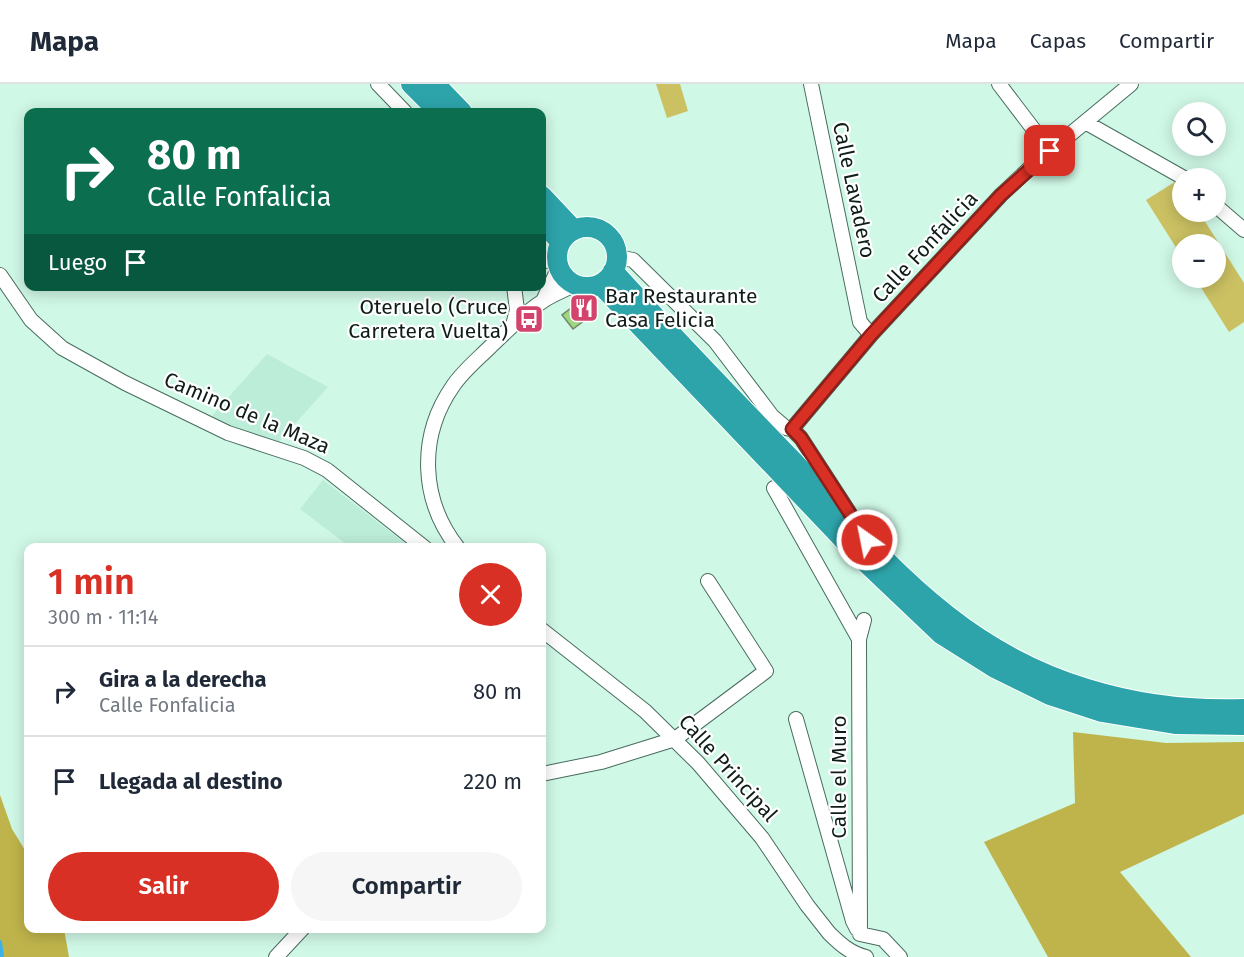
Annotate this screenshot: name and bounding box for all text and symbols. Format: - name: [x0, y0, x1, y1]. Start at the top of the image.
- text: Mapa: [30, 25, 99, 58]
- text: Mapa: [945, 28, 997, 54]
- text: Capas: [1030, 28, 1086, 54]
- text: Compartir: [1119, 28, 1214, 54]
- map controls: [1172, 102, 1226, 288]
- button: search: [1172, 102, 1226, 156]
- street label: Calle Lavadero: [827, 120, 881, 260]
- pin: [1024, 125, 1075, 176]
- text: 80 m: [147, 130, 241, 180]
- icon: right: [48, 132, 126, 210]
- icon: arrive: [1033, 134, 1066, 167]
- button: +: [1172, 168, 1226, 222]
- text: Calle Fonfalicia: [147, 181, 331, 213]
- street label: Calle Fonfalicia: [867, 186, 983, 308]
- button: −: [1172, 234, 1226, 288]
- icon: arrive: [119, 246, 152, 279]
- text: Luego: [48, 249, 107, 276]
- place label: Bar Restaurante Casa Felicia: [605, 283, 757, 333]
- restaurant icon: Bar Restaurante Casa Felicia: [568, 292, 600, 324]
- place label: Oteruelo (Cruce Carretera Vuelta): [348, 294, 508, 344]
- bus stop icon: Oteruelo (Cruce Carretera Vuelta): [513, 303, 545, 335]
- street label: Camino de la Maza: [160, 366, 334, 460]
- position arrow: [835, 508, 899, 572]
- text: 1 min: [48, 560, 135, 604]
- button: close: [459, 563, 522, 626]
- text: 300 m · 11:14: [48, 605, 158, 629]
- text: Gira a la derecha: [99, 666, 267, 693]
- icon: right: [48, 675, 81, 708]
- text: 80 m: [473, 678, 522, 705]
- text: Calle Fonfalicia: [99, 693, 236, 717]
- street label: Calle Principal: [673, 709, 783, 827]
- street label: Calle el Muro: [826, 715, 852, 839]
- icon: arrive: [48, 765, 81, 798]
- text: Llegada al destino: [99, 768, 283, 795]
- text: 220 m: [463, 768, 522, 795]
- button: Salir: [48, 852, 279, 921]
- button: Compartir: [291, 852, 522, 921]

